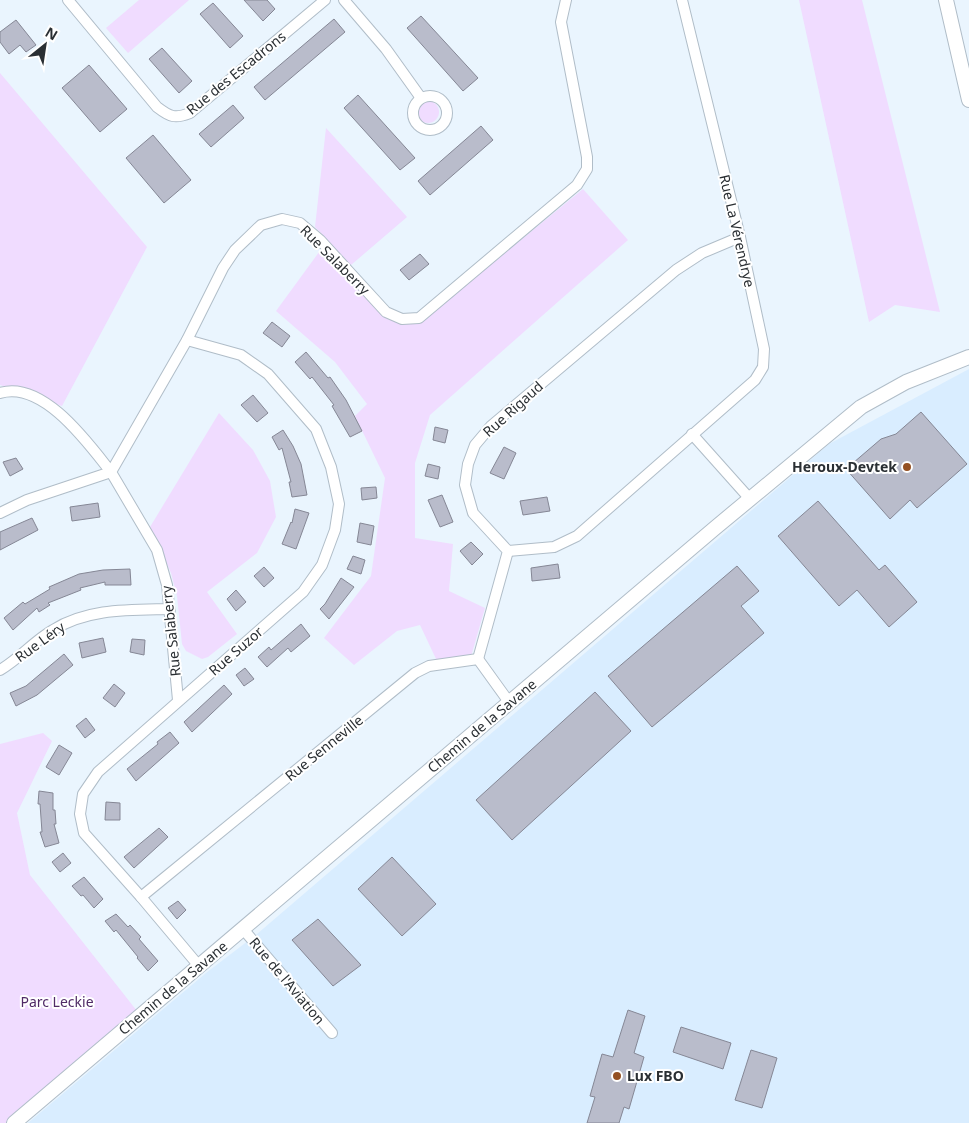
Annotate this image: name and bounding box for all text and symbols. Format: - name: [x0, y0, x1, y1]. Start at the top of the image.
- north arrow: [20, 20, 70, 70]
- text: N: [42, 22, 61, 44]
- street label: Rue des Escadrons: [182, 26, 290, 119]
- street label: Rue La Vérendrye: [715, 173, 760, 289]
- street label: Rue Salaberry: [296, 221, 375, 299]
- street label: Rue Rigaud: [478, 376, 547, 441]
- place label: Heroux-Devtek: [792, 457, 897, 476]
- marker: Heroux-Devtek: [901, 461, 913, 473]
- street label: Rue Salaberry: [156, 584, 185, 677]
- street label: Rue Léry: [11, 617, 69, 666]
- street label: Rue Suzor: [205, 622, 267, 679]
- street label: Chemin de la Savane: [423, 674, 540, 777]
- street label: Rue Senneville: [281, 710, 367, 785]
- street label: Rue de l'Aviation: [245, 933, 329, 1028]
- street label: Chemin de la Savane: [114, 936, 231, 1039]
- park label: Parc Leckie: [20, 992, 94, 1011]
- place label: Lux FBO: [627, 1066, 684, 1085]
- marker: Lux FBO: [611, 1070, 623, 1082]

